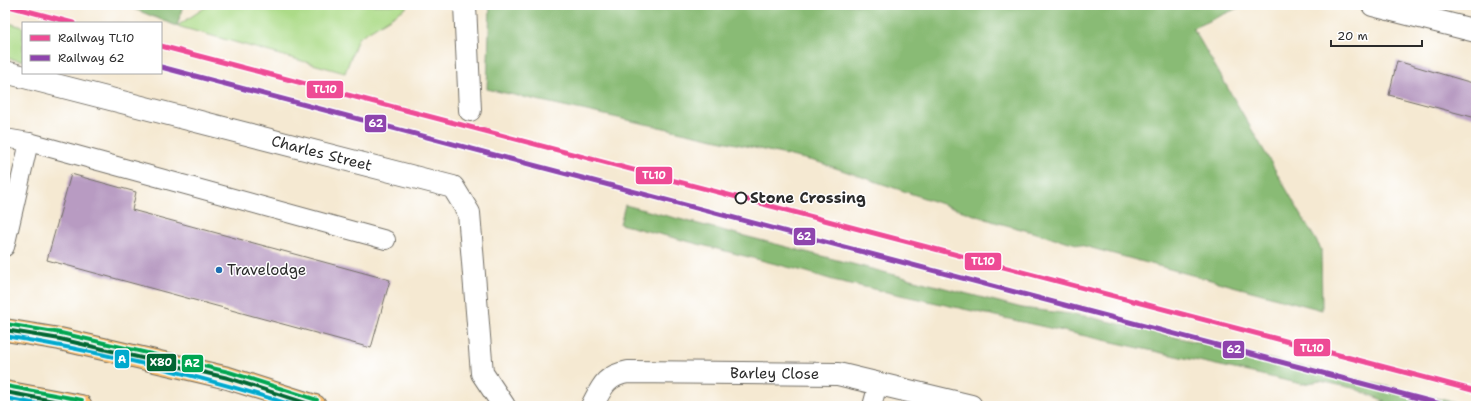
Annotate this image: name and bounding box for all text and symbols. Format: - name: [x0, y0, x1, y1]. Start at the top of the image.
- legend: [22, 22, 162, 74]
- scale bar: [1331, 22, 1422, 48]
- text: 20 m: [1337, 28, 1368, 44]
- text: Railway TL10: [58, 30, 134, 46]
- text: Railway 62: [58, 50, 125, 66]
- line badge: TL10: [306, 80, 344, 99]
- text: TL10: [313, 82, 337, 97]
- line badge: 62: [364, 114, 387, 133]
- text: 62: [368, 116, 384, 131]
- street label: Charles Street: [269, 131, 374, 176]
- line badge: TL10: [635, 166, 673, 185]
- text: TL10: [642, 168, 666, 183]
- place label: Stone Crossing: [750, 188, 866, 208]
- marker: Stone Crossing: [734, 191, 748, 205]
- line badge: 62: [793, 227, 816, 246]
- text: 62: [796, 229, 812, 244]
- line badge: TL10: [964, 252, 1002, 271]
- text: TL10: [971, 254, 995, 269]
- place label: Travelodge: [227, 260, 306, 280]
- marker: Travelodge: [214, 265, 224, 275]
- line badge: TL10: [1293, 338, 1331, 357]
- line badge: 62: [1222, 340, 1245, 359]
- text: TL10: [1300, 341, 1324, 356]
- text: 62: [1226, 342, 1242, 357]
- line badge: A: [114, 349, 130, 369]
- text: A: [118, 352, 127, 367]
- line badge: X80: [146, 353, 177, 372]
- line badge: AZ: [181, 354, 204, 373]
- text: X80: [150, 355, 173, 370]
- text: AZ: [184, 356, 200, 371]
- street label: Barley Close: [730, 363, 819, 384]

